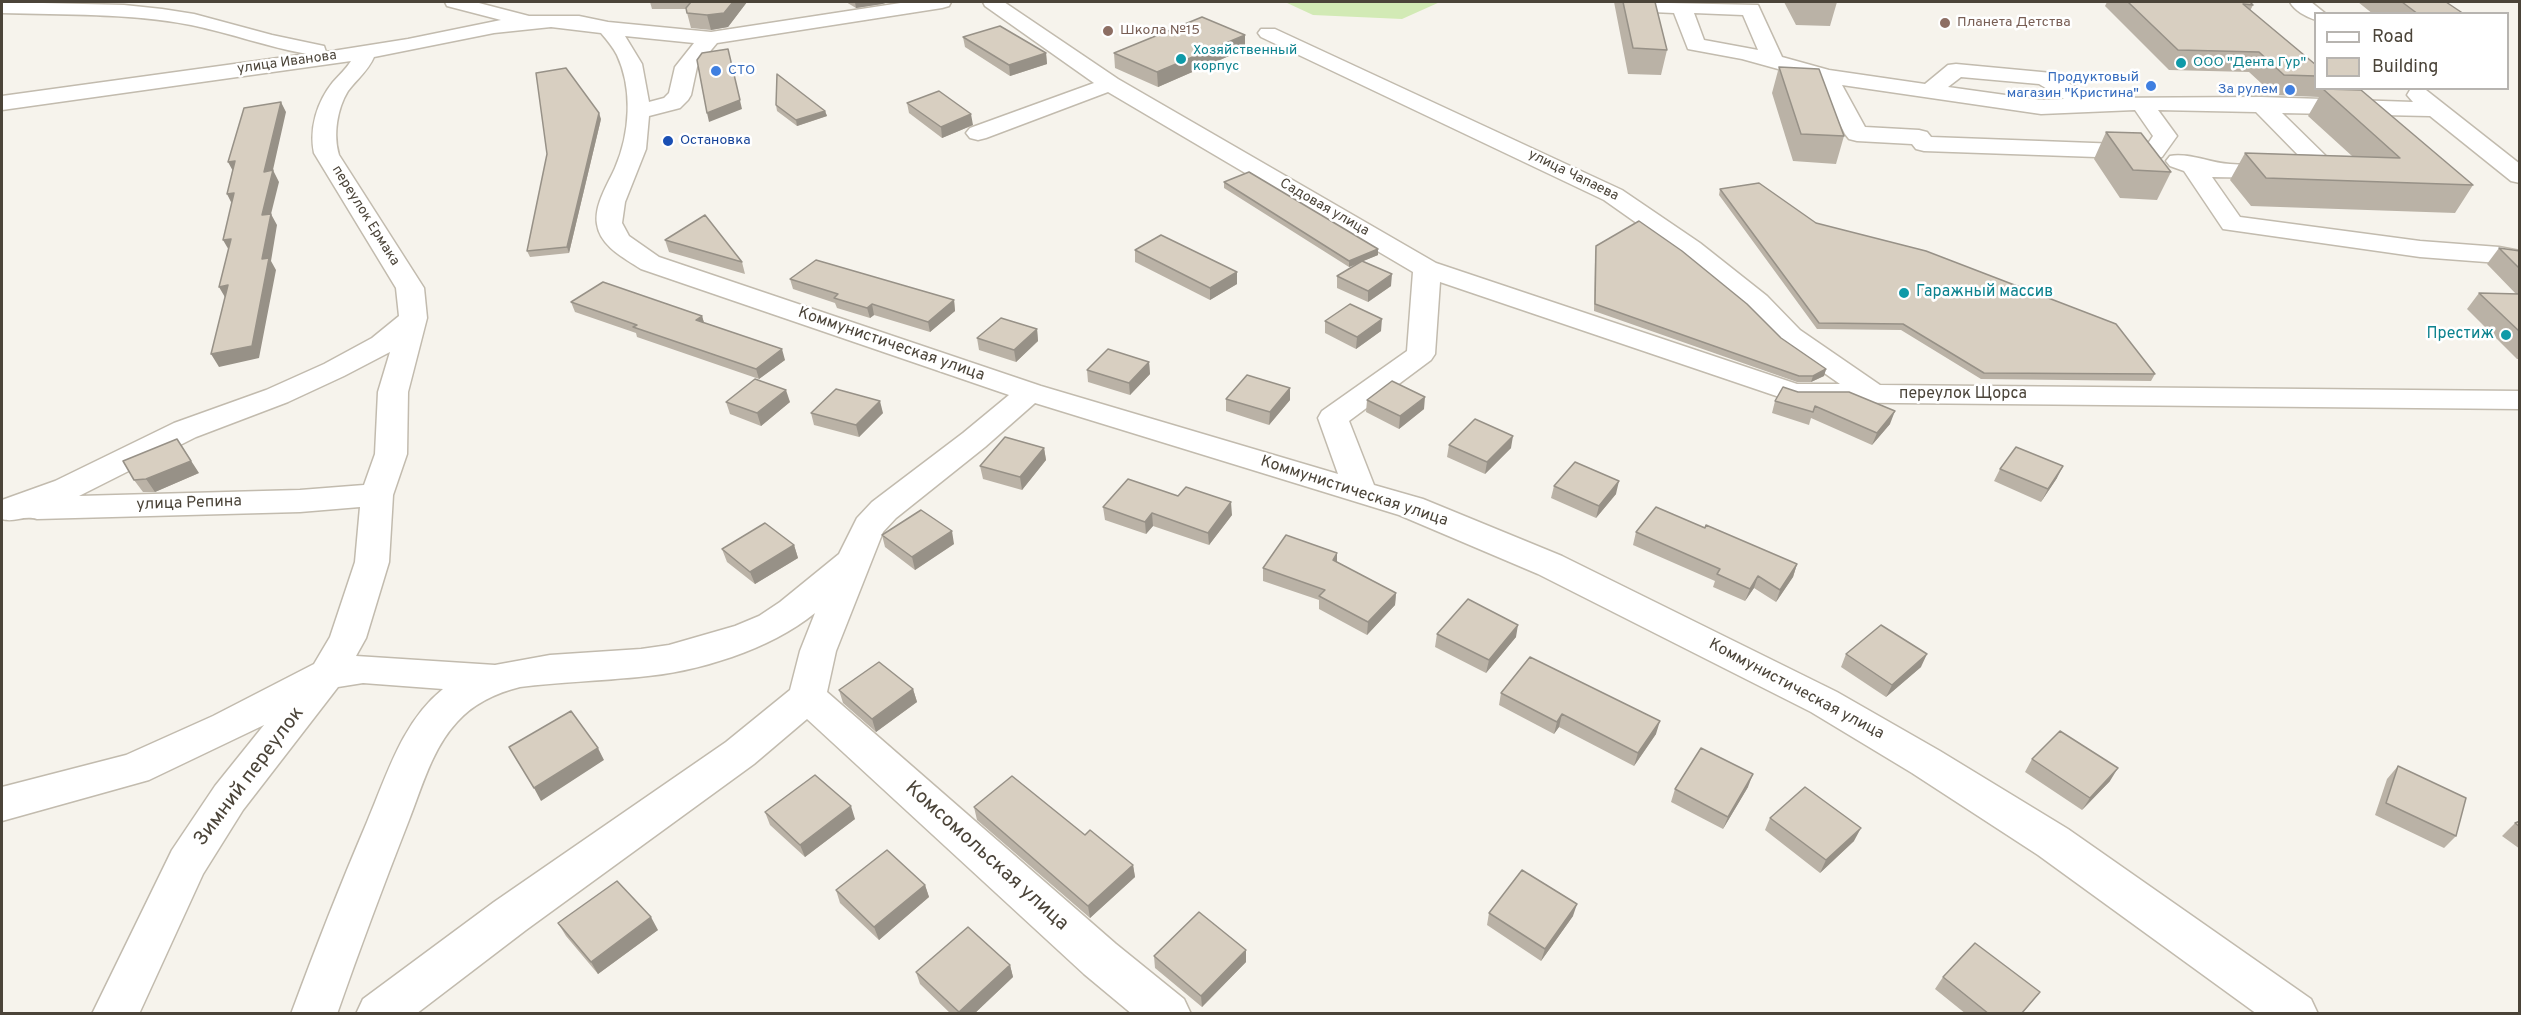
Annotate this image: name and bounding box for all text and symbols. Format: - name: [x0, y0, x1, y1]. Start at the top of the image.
- legend: [2314, 12, 2509, 90]
- place label: Планета Детства: [1957, 15, 2071, 31]
- marker: Планета Детства: [1938, 16, 1952, 30]
- place label: Школа №15: [1120, 23, 1200, 39]
- marker: Школа №15: [1101, 24, 1115, 38]
- text: Road: [2372, 26, 2414, 49]
- place label: Хозяйственный корпус: [1193, 43, 1297, 76]
- street label: улица Иванова: [236, 48, 338, 78]
- marker: Хозяйственный корпус: [1174, 52, 1188, 66]
- place label: ООО "Дента Гур": [2193, 55, 2306, 71]
- marker: ООО "Дента Гур": [2174, 56, 2188, 70]
- text: Building: [2372, 56, 2438, 79]
- place label: СТО: [728, 63, 755, 79]
- marker: СТО: [709, 64, 723, 78]
- place label: Продуктовый магазин "Кристина": [2007, 70, 2139, 102]
- marker: Продуктовый магазин "Кристина": [2144, 79, 2158, 93]
- place label: За рулем: [2218, 82, 2278, 98]
- marker: За рулем: [2283, 83, 2297, 97]
- place label: Остановка: [680, 133, 751, 149]
- marker: Остановка: [661, 134, 675, 148]
- street label: улица Чапаева: [1525, 147, 1621, 205]
- street label: переулок Ермака: [327, 163, 403, 269]
- street label: Садовая улица: [1276, 176, 1372, 240]
- place label: Гаражный массив: [1916, 283, 2053, 303]
- marker: Гаражный массив: [1897, 286, 1911, 300]
- street label: Коммунистическая улица: [795, 304, 987, 386]
- place label: Престиж: [2427, 325, 2494, 345]
- marker: Престиж: [2499, 328, 2513, 342]
- street label: переулок Щорса: [1899, 385, 2027, 405]
- street label: Коммунистическая улица: [1258, 453, 1450, 531]
- street label: улица Репина: [136, 493, 242, 515]
- street label: Коммунистическая улица: [1705, 636, 1887, 744]
- street label: Зимний переулок: [190, 703, 310, 851]
- street label: Комсомольская улица: [899, 777, 1073, 937]

